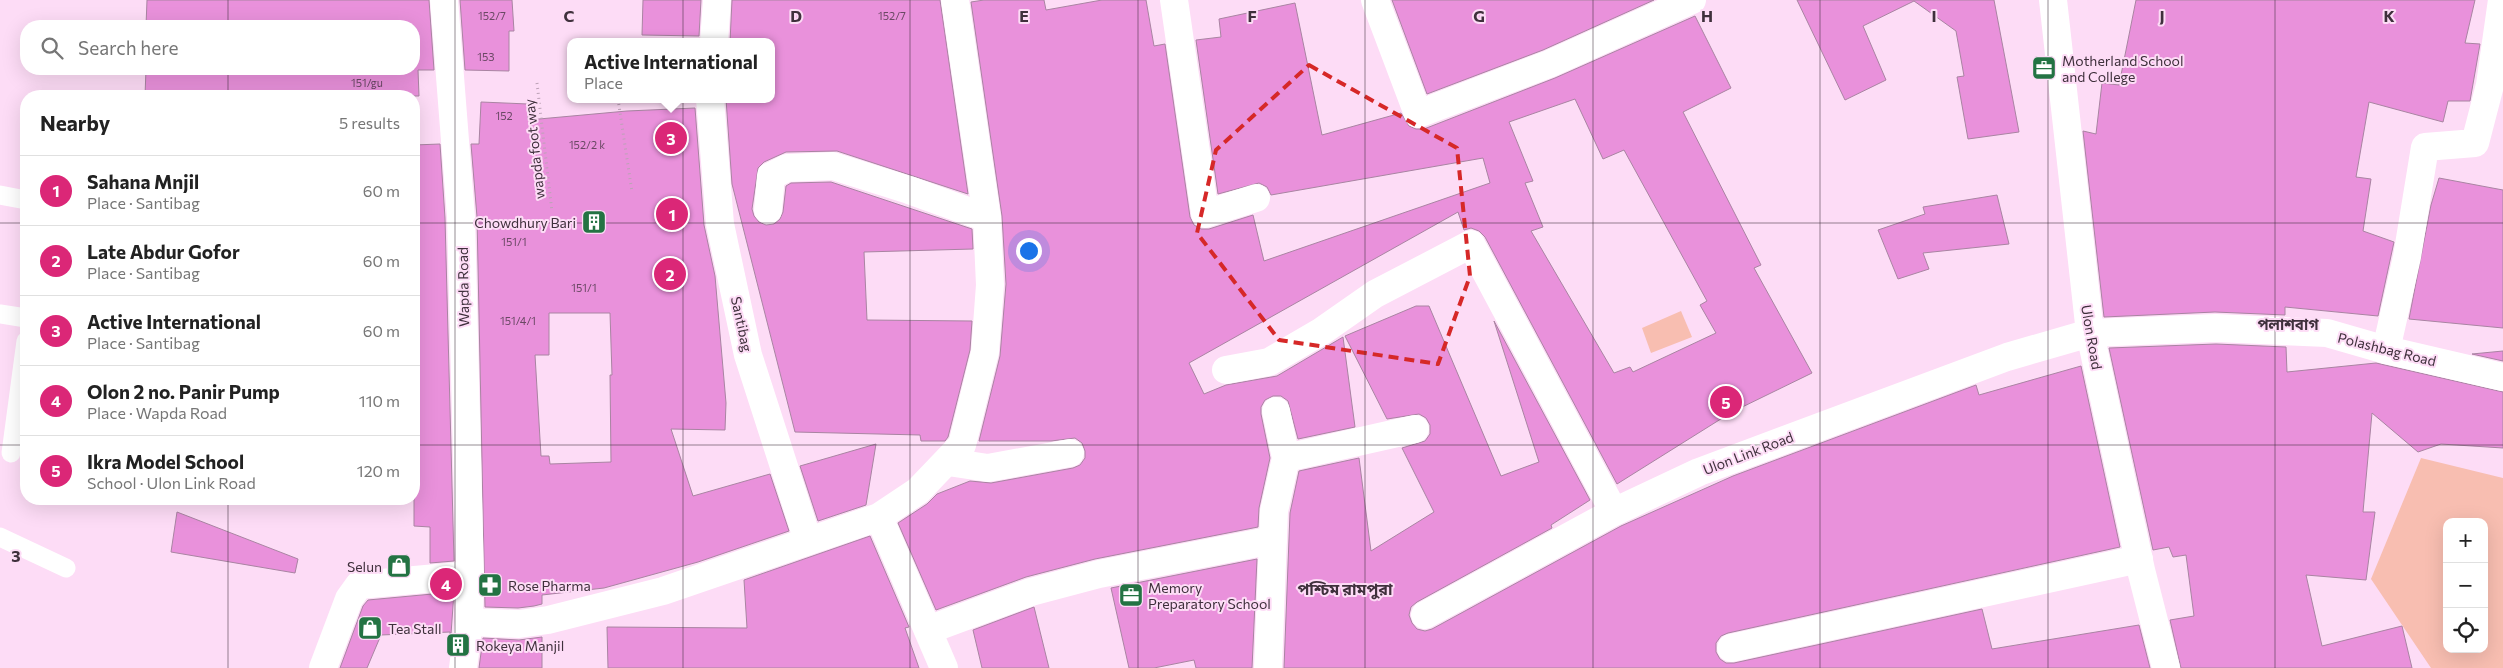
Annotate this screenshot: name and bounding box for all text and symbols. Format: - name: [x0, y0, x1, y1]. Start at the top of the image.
- text: C: [564, 6, 575, 25]
- text: D: [790, 6, 802, 25]
- text: E: [1019, 6, 1029, 25]
- text: F: [1247, 6, 1257, 25]
- text: G: [1473, 6, 1485, 25]
- text: H: [1701, 6, 1713, 25]
- text: I: [1931, 6, 1937, 25]
- text: J: [2159, 6, 2165, 25]
- text: K: [2383, 6, 2395, 25]
- house number: 152/7: [478, 9, 506, 22]
- house number: 152/7: [878, 9, 906, 22]
- search box: [20, 20, 420, 75]
- icon: search: [38, 34, 66, 62]
- text: Search here: [78, 36, 178, 59]
- popup: [567, 38, 775, 103]
- house number: 153: [477, 50, 495, 63]
- text: Active International: [584, 50, 758, 73]
- place label: Motherland School and College: [2062, 52, 2183, 85]
- office icon: Motherland School and College: [2031, 55, 2057, 81]
- text: Place: [584, 73, 623, 92]
- house number: 151/gu: [351, 76, 383, 89]
- street label: wapda foot way: [520, 98, 548, 200]
- house number: 152: [495, 109, 513, 122]
- text: Nearby: [40, 110, 110, 135]
- text: 5 results: [339, 113, 400, 132]
- pin: 3: [655, 119, 687, 157]
- house number: 152/2 k: [569, 138, 605, 151]
- text: Sahana Mnjil: [87, 170, 199, 193]
- text: 1: [52, 181, 60, 200]
- text: 60 m: [363, 181, 400, 200]
- text: Place · Santibag: [87, 193, 200, 212]
- pin: 1: [656, 195, 688, 233]
- building icon: Chowdhury Bari: [581, 209, 607, 235]
- place label: Chowdhury Bari: [474, 214, 576, 231]
- house number: 151/1: [501, 235, 527, 248]
- your location: [1016, 238, 1042, 264]
- text: Late Abdur Gofor: [87, 240, 240, 263]
- street label: Wapda Road: [454, 247, 472, 327]
- text: 2: [51, 251, 61, 270]
- text: 60 m: [363, 251, 400, 270]
- pin: 2: [654, 255, 686, 293]
- text: Place · Santibag: [87, 263, 200, 282]
- house number: 151/1: [571, 281, 597, 294]
- street label: Santibag: [728, 295, 756, 354]
- street label: Ulon Road: [2078, 303, 2106, 371]
- text: Active International: [87, 310, 261, 333]
- house number: 151/4/1: [500, 314, 536, 327]
- district label: পলাশবাগ: [2258, 315, 2319, 333]
- text: 3: [51, 321, 61, 340]
- text: 60 m: [363, 321, 400, 340]
- street label: Polashbag Road: [2336, 329, 2438, 369]
- text: Place · Santibag: [87, 333, 200, 352]
- text: Olon 2 no. Panir Pump: [87, 380, 280, 403]
- pin: 5: [1710, 383, 1742, 421]
- text: 4: [51, 391, 61, 410]
- text: 110 m: [359, 391, 400, 410]
- text: Place · Wapda Road: [87, 403, 227, 422]
- street label: Ulon Link Road: [1700, 428, 1796, 478]
- text: Ikra Model School: [87, 450, 244, 473]
- text: 5: [51, 461, 61, 480]
- text: 120 m: [357, 461, 400, 480]
- text: School · Ulon Link Road: [87, 473, 256, 492]
- map controls: [2443, 518, 2488, 653]
- button: +: [2443, 518, 2488, 563]
- text: 3: [11, 546, 21, 565]
- shop icon: Selun: [386, 553, 412, 579]
- place label: Selun: [347, 558, 382, 575]
- button: −: [2443, 563, 2488, 608]
- pin: 4: [430, 565, 462, 603]
- pharmacy icon: Rose Pharma: [477, 572, 503, 598]
- place label: Rose Pharma: [508, 577, 591, 594]
- place label: Memory Preparatory School: [1148, 579, 1271, 612]
- district label: পশ্চিম রামপুরা: [1298, 579, 1393, 600]
- office icon: Memory Preparatory School: [1118, 582, 1144, 608]
- button: locate: [2443, 608, 2488, 653]
- shop icon: Tea Stall: [357, 615, 383, 641]
- place label: Tea Stall: [388, 620, 442, 637]
- building icon: Rokeya Manjil: [445, 632, 471, 658]
- place label: Rokeya Manjil: [476, 637, 564, 654]

